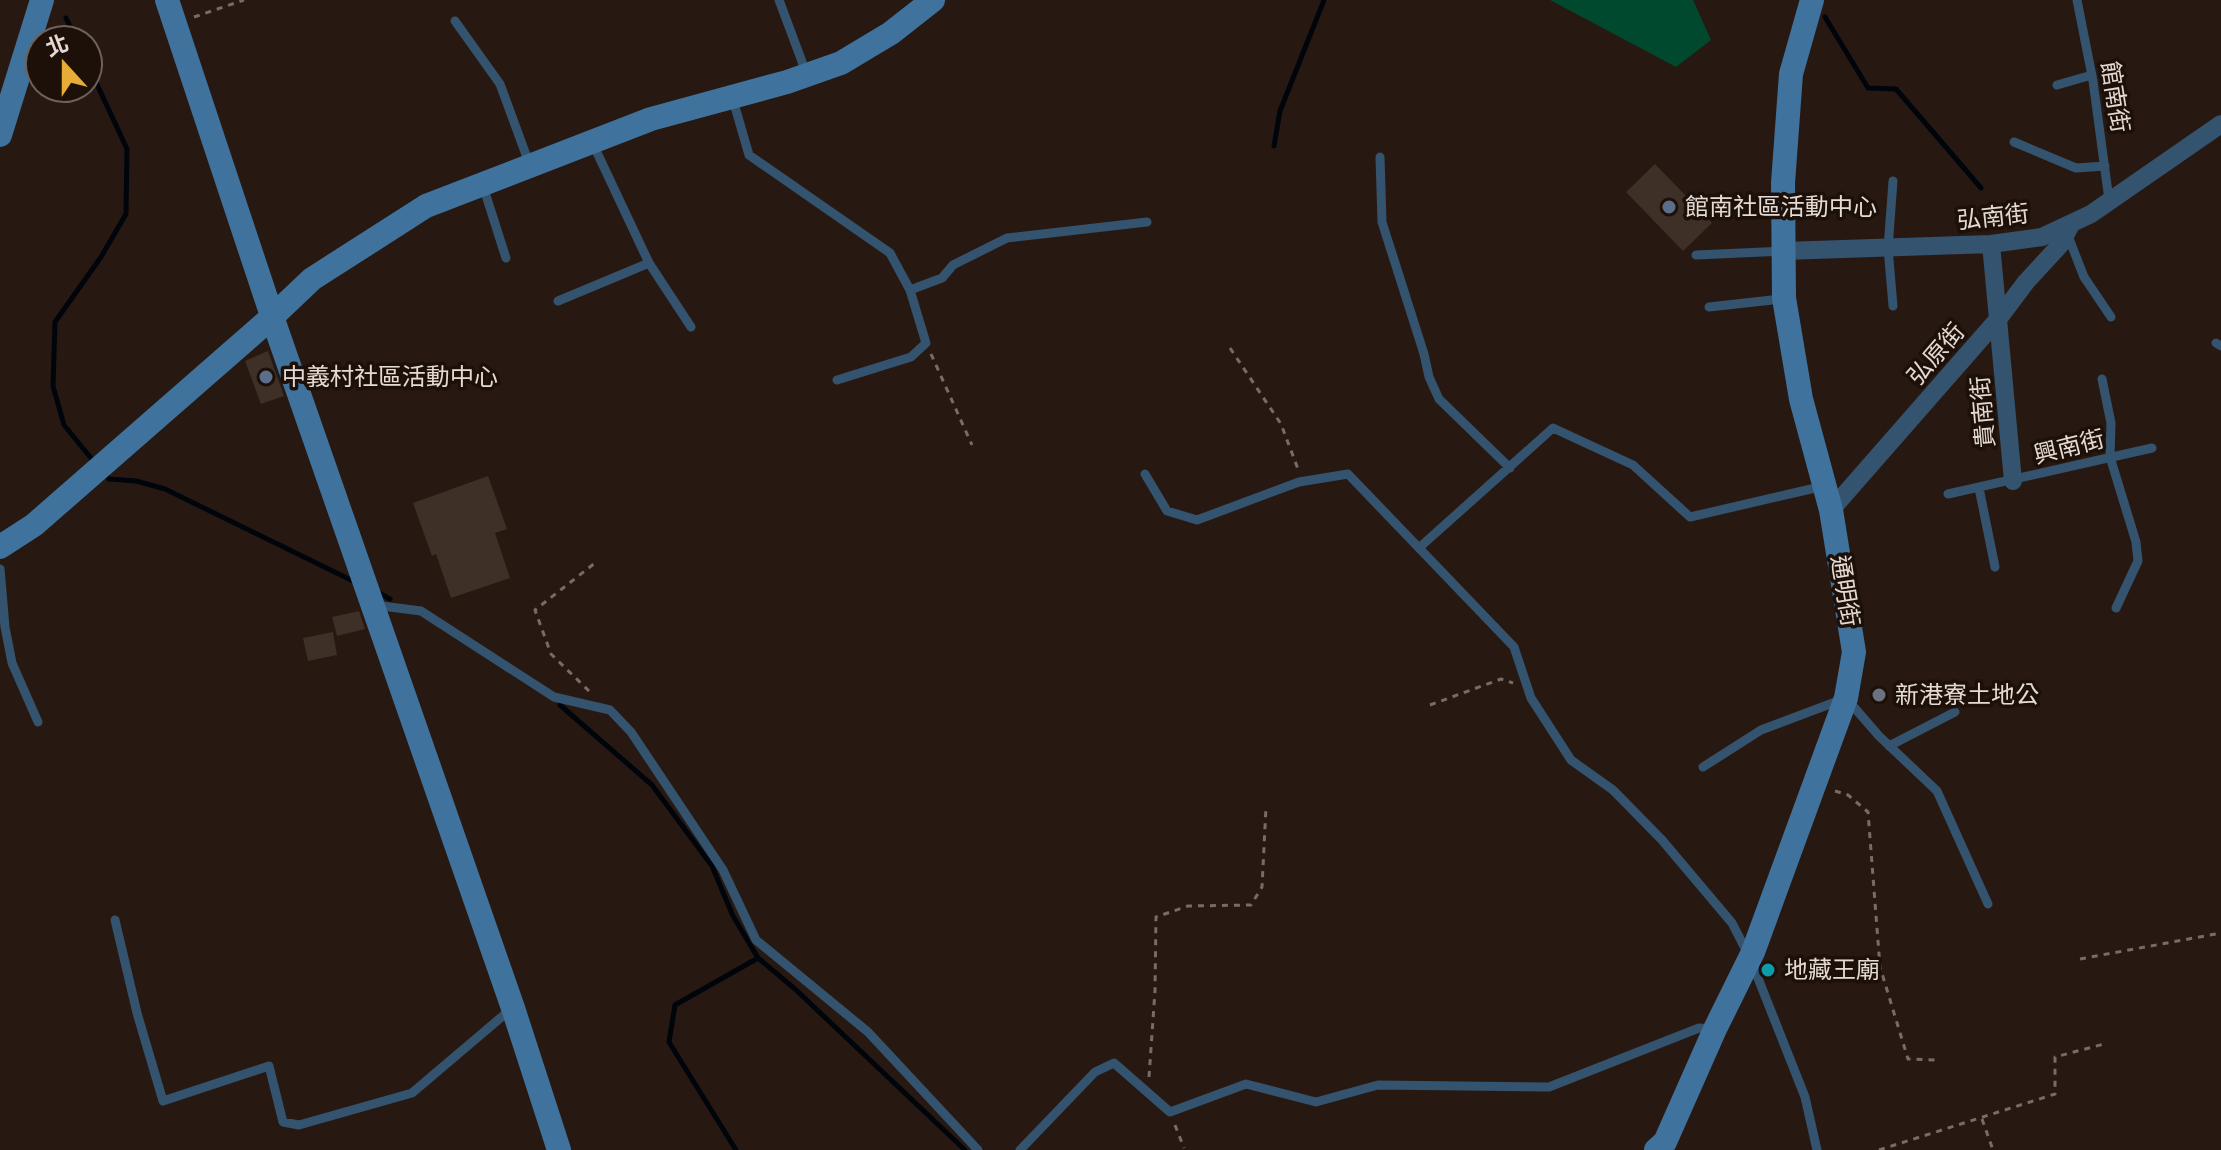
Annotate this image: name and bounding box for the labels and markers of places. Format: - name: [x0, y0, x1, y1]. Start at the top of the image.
- place label: 館南社區活動中心: [1685, 192, 1877, 222]
- marker: 館南社區活動中心: [1660, 198, 1678, 216]
- place label: 中義村社區活動中心: [282, 362, 498, 392]
- marker: 中義村社區活動中心: [257, 368, 275, 386]
- place label: 新港寮土地公: [1895, 680, 2039, 710]
- marker: 新港寮土地公: [1870, 686, 1888, 704]
- place label: 地藏王廟: [1784, 955, 1880, 985]
- marker: 地藏王廟: [1759, 961, 1777, 979]

